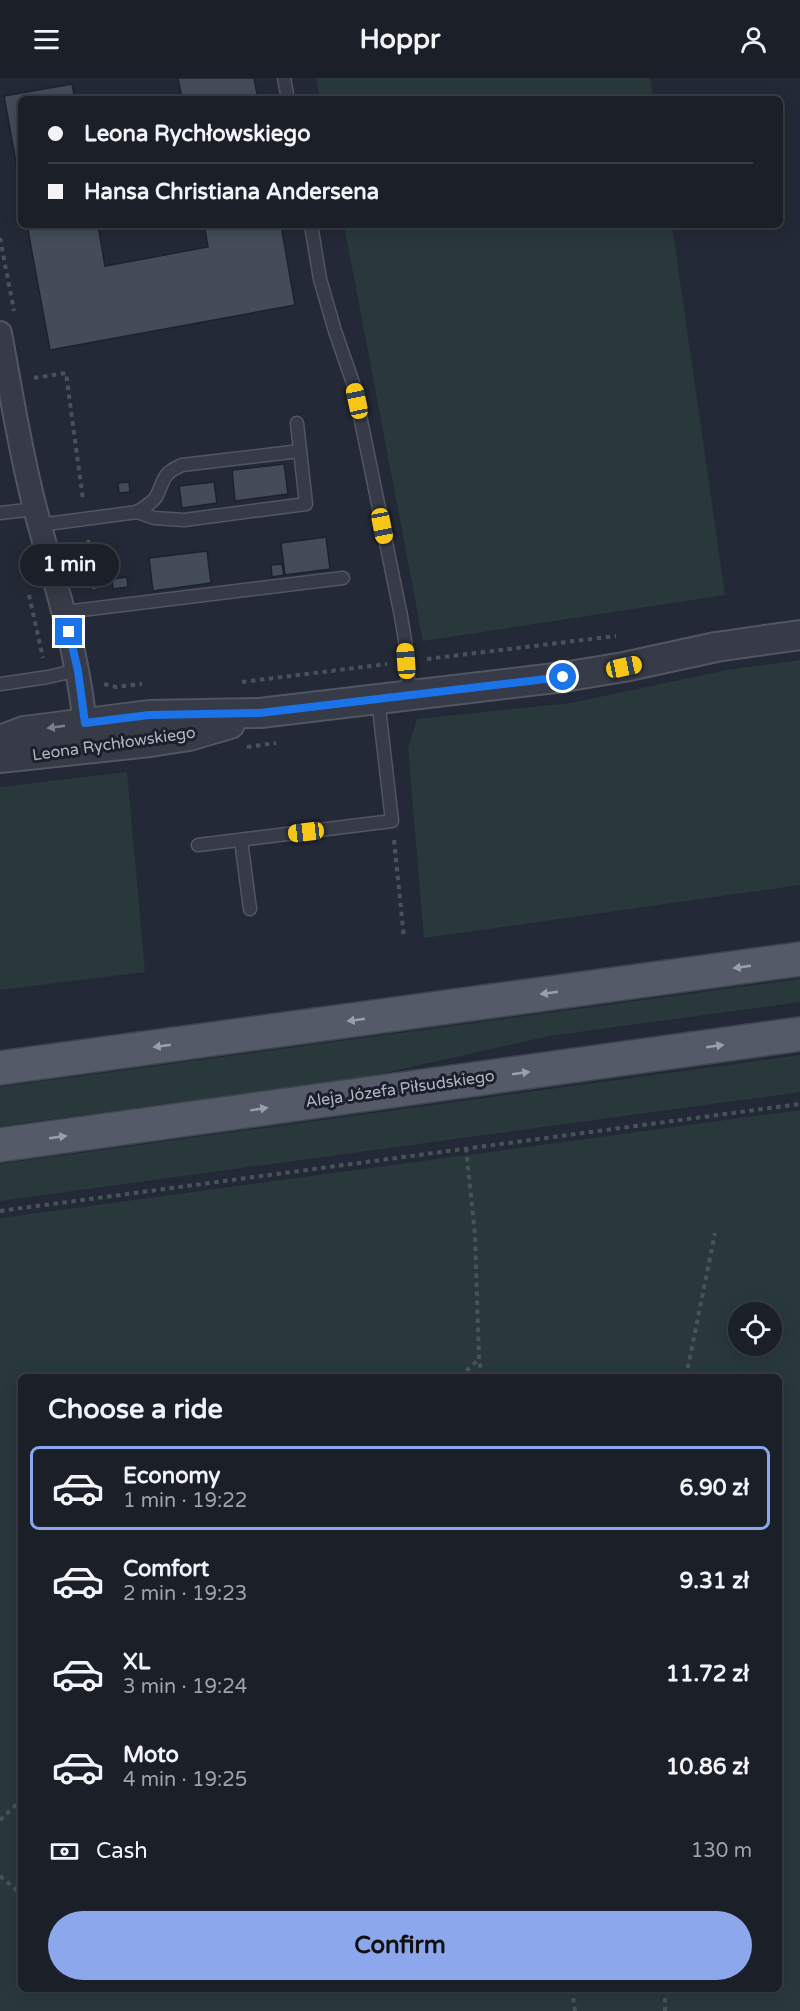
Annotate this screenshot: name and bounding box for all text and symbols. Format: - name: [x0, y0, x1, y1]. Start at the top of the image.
- icon: menu: [30, 23, 63, 56]
- text: Hoppr: [360, 23, 440, 56]
- icon: person: [737, 23, 770, 56]
- text: Leona Rychłowskiego: [84, 121, 311, 147]
- text: Hansa Christiana Andersena: [84, 179, 379, 205]
- car: [344, 382, 370, 420]
- car: [370, 507, 394, 545]
- callout: 1 min: [20, 545, 118, 587]
- text: 1 min: [43, 553, 96, 577]
- route end: [55, 618, 82, 645]
- car: [396, 642, 416, 680]
- car: [605, 654, 643, 680]
- route start: [549, 663, 576, 690]
- one-way arrow: [46, 722, 65, 731]
- street label: Leona Rychłowskiego: [31, 723, 197, 765]
- car: [287, 821, 325, 843]
- one-way arrow: [732, 962, 751, 972]
- one-way arrow: [539, 989, 558, 998]
- one-way arrow: [346, 1015, 365, 1024]
- one-way arrow: [705, 1041, 724, 1050]
- one-way arrow: [153, 1042, 172, 1051]
- street label: Aleja Józefa Piłsudskiego: [304, 1066, 496, 1112]
- one-way arrow: [512, 1068, 531, 1077]
- one-way arrow: [249, 1105, 268, 1114]
- one-way arrow: [49, 1132, 68, 1142]
- map controls: [728, 1302, 782, 1356]
- button: locate: [728, 1302, 782, 1356]
- text: Choose a ride: [48, 1393, 223, 1426]
- icon: car: [51, 1461, 105, 1515]
- text: Economy: [123, 1463, 220, 1489]
- text: 6.90 zł: [679, 1475, 749, 1501]
- text: 1 min · 19:22: [123, 1489, 247, 1513]
- icon: car: [51, 1554, 105, 1608]
- text: Comfort: [123, 1556, 209, 1582]
- text: 9.31 zł: [679, 1568, 749, 1594]
- text: 2 min · 19:23: [123, 1582, 247, 1606]
- icon: car: [51, 1647, 105, 1701]
- text: XL: [123, 1649, 150, 1675]
- text: 11.72 zł: [666, 1661, 749, 1687]
- text: 3 min · 19:24: [123, 1675, 247, 1699]
- icon: car: [51, 1740, 105, 1794]
- text: Moto: [123, 1742, 179, 1768]
- text: 10.86 zł: [666, 1754, 749, 1780]
- text: 4 min · 19:25: [123, 1768, 247, 1792]
- icon: cash: [48, 1835, 81, 1868]
- text: Cash: [96, 1838, 148, 1864]
- text: 130 m: [691, 1839, 752, 1863]
- button: Confirm: [48, 1911, 752, 1980]

